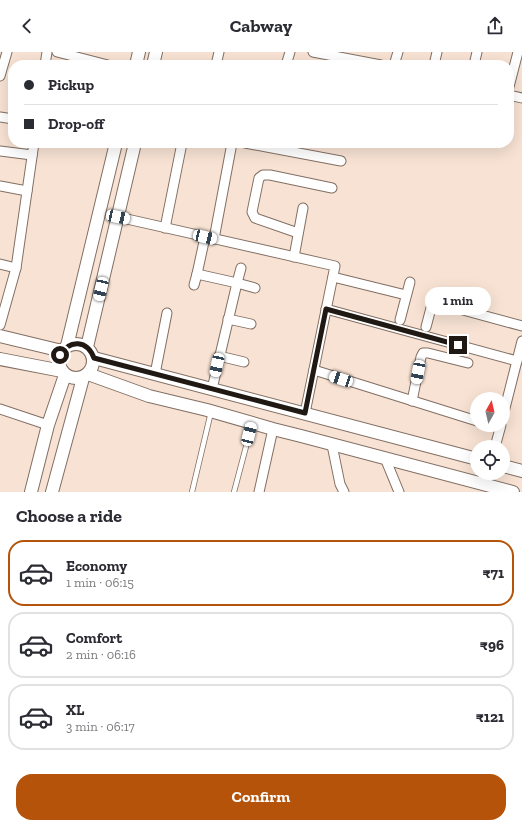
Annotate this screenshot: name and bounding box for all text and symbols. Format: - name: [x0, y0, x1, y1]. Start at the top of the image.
- icon: back: [16, 15, 38, 37]
- text: Cabway: [230, 15, 292, 37]
- icon: share: [484, 15, 506, 37]
- text: Pickup: [48, 76, 94, 94]
- text: Drop-off: [48, 115, 104, 133]
- car: [105, 209, 131, 225]
- car: [192, 228, 218, 246]
- car: [92, 276, 110, 302]
- callout: 1 min: [425, 287, 491, 315]
- text: 1 min: [443, 293, 473, 308]
- route end: [449, 336, 467, 354]
- route start: [51, 346, 69, 364]
- car: [209, 352, 225, 378]
- car: [410, 359, 426, 385]
- car: [328, 370, 354, 388]
- north arrow: [470, 392, 510, 432]
- map controls: [470, 392, 510, 480]
- car: [240, 421, 258, 447]
- button: locate: [470, 440, 510, 480]
- text: Choose a ride: [16, 505, 122, 527]
- icon: car: [18, 555, 54, 591]
- text: Economy: [66, 557, 127, 575]
- text: ₹71: [482, 564, 504, 582]
- text: 1 min · 06:15: [66, 575, 134, 590]
- icon: car: [18, 627, 54, 663]
- text: Comfort: [66, 629, 122, 647]
- text: ₹96: [480, 636, 504, 654]
- text: 2 min · 06:16: [66, 647, 136, 662]
- icon: car: [18, 699, 54, 735]
- text: XL: [66, 701, 84, 719]
- text: ₹121: [476, 708, 504, 726]
- text: 3 min · 06:17: [66, 719, 135, 734]
- button: Confirm: [16, 774, 506, 820]

